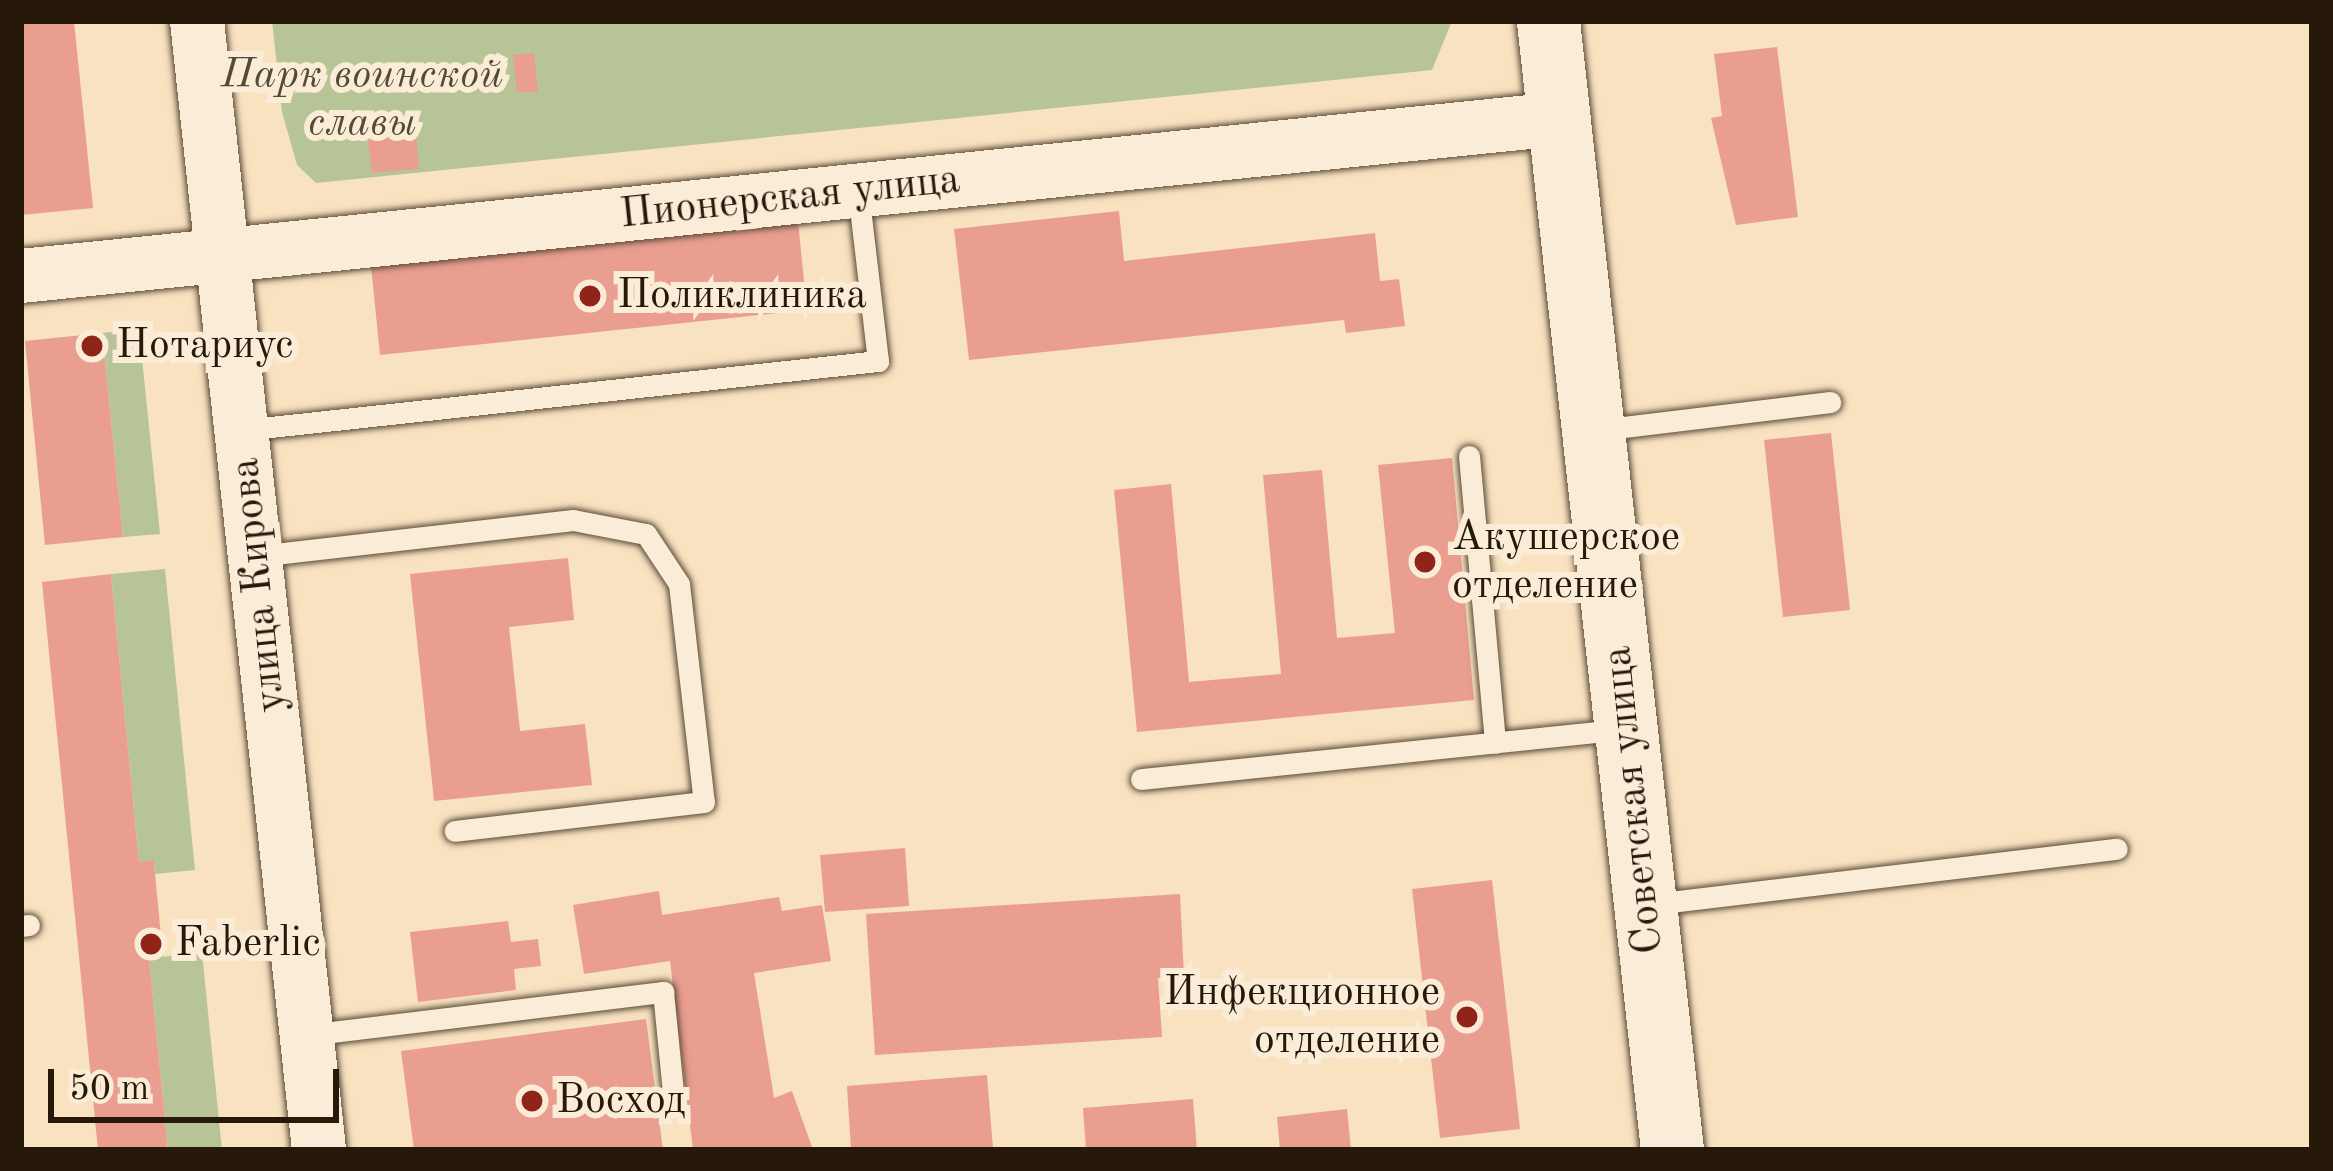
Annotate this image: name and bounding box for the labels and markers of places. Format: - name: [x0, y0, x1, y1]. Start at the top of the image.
- place label: Поликлиника: [617, 271, 867, 321]
- marker: Поликлиника: [574, 280, 606, 312]
- place label: Нотариус: [116, 321, 293, 371]
- marker: Нотариус: [79, 333, 105, 359]
- place label: Акушерское отделение: [1452, 513, 1680, 612]
- marker: Акушерское отделение: [1409, 546, 1441, 578]
- place label: Faberlic: [175, 919, 320, 969]
- marker: Faberlic: [138, 931, 164, 957]
- place label: Инфекционное отделение: [1164, 968, 1440, 1066]
- marker: Инфекционное отделение: [1451, 1001, 1483, 1033]
- place label: Восход: [556, 1076, 685, 1126]
- marker: Восход: [519, 1088, 545, 1114]

